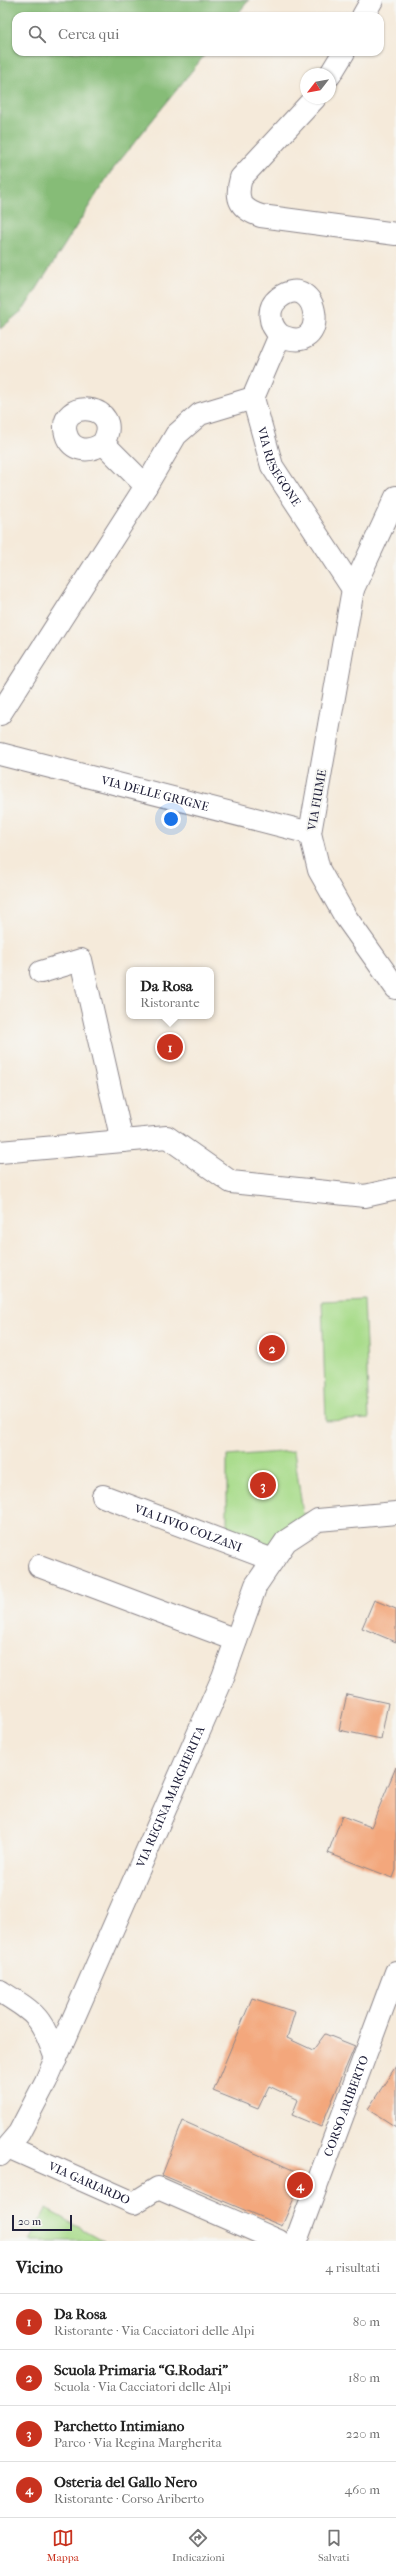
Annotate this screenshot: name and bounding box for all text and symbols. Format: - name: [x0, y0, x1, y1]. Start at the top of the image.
- search box: [12, 12, 384, 56]
- icon: search: [26, 23, 48, 45]
- text: Cerca qui: [58, 25, 119, 43]
- north arrow: [300, 68, 336, 104]
- street label: VIA RESEGONE: [254, 424, 303, 509]
- street label: VIA FIUME: [305, 768, 329, 833]
- street label: VIA DELLE GRIGNE: [99, 773, 210, 814]
- your location: [161, 809, 181, 829]
- popup: [126, 967, 214, 1019]
- text: Da Rosa: [140, 977, 193, 995]
- text: Ristorante: [140, 995, 200, 1010]
- pin: 1: [157, 1032, 183, 1062]
- pin: 2: [259, 1333, 285, 1363]
- pin: 3: [250, 1470, 276, 1500]
- street label: VIA LIVIO COLZANI: [132, 1501, 244, 1555]
- street label: VIA REGINA MARGHERITA: [133, 1724, 208, 1870]
- street label: CORSO ARIBERTO: [321, 2054, 371, 2158]
- street label: VIA GARIARDO: [45, 2159, 132, 2207]
- pin: 4: [287, 2170, 313, 2200]
- scale bar: [12, 2213, 72, 2232]
- text: 20 m: [18, 2215, 41, 2228]
- text: Vicino: [16, 2257, 63, 2277]
- text: 4 risultati: [325, 2260, 380, 2275]
- text: Da Rosa: [54, 2305, 106, 2323]
- text: 1: [27, 2314, 31, 2329]
- text: 80 m: [353, 2314, 380, 2329]
- text: Ristorante · Via Cacciatori delle Alpi: [54, 2323, 255, 2338]
- text: Scuola Primaria “G.Rodari”: [54, 2361, 228, 2379]
- text: 2: [26, 2370, 32, 2385]
- text: 180 m: [348, 2370, 380, 2385]
- text: Scuola · Via Cacciatori delle Alpi: [54, 2379, 231, 2394]
- text: Parchetto Intimiano: [54, 2417, 184, 2435]
- text: 3: [26, 2426, 32, 2441]
- text: 220 m: [346, 2426, 380, 2441]
- text: Parco · Via Regina Margherita: [54, 2435, 222, 2450]
- text: Osteria del Gallo Nero: [54, 2473, 197, 2491]
- text: 4: [25, 2482, 33, 2497]
- text: 460 m: [345, 2482, 380, 2497]
- text: Ristorante · Corso Ariberto: [54, 2491, 204, 2506]
- tab: Mappa: [47, 2527, 79, 2564]
- tab: Indicazioni: [172, 2527, 225, 2564]
- tab: Salvati: [318, 2527, 349, 2564]

